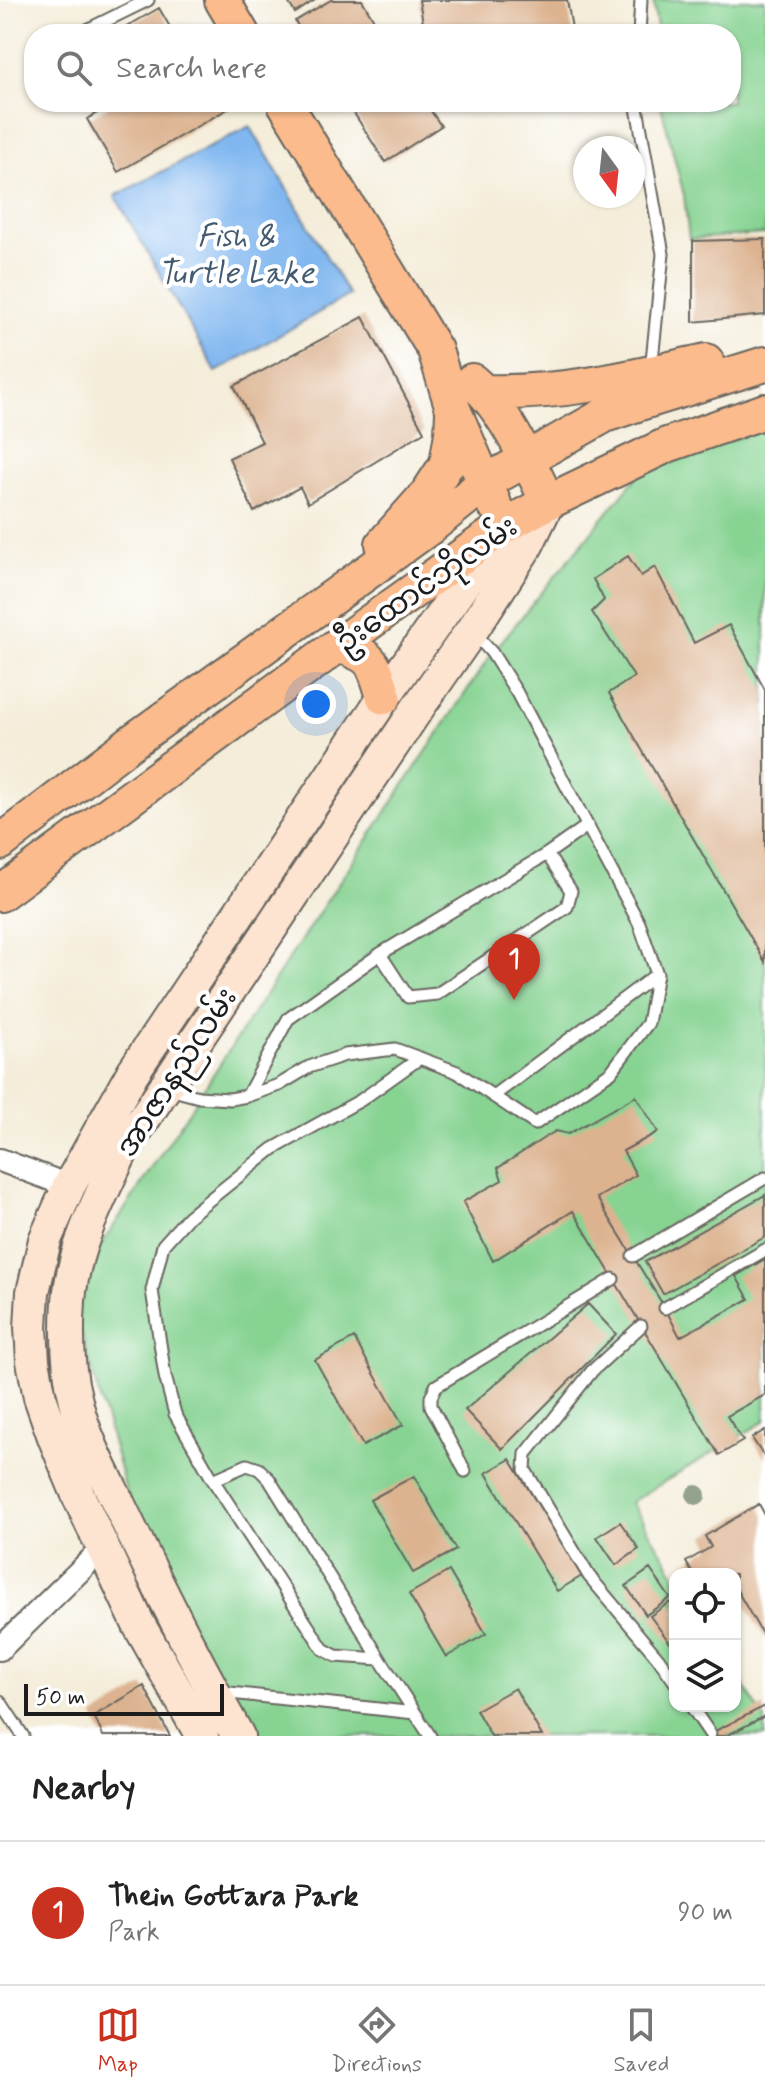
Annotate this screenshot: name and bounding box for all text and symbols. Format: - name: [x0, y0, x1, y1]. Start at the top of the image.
- search box: [24, 24, 741, 112]
- icon: search: [52, 46, 96, 90]
- text: Search here: [116, 49, 267, 88]
- north arrow: [573, 136, 645, 208]
- water label: Fish & Turtle Lake: [158, 216, 316, 295]
- street label: ဦးထောင်ဘိုလမ်း: [326, 505, 528, 666]
- your location: [296, 684, 336, 724]
- pin: 1: [488, 934, 540, 1000]
- street label: အာဇာနည်လမ်း: [105, 978, 250, 1167]
- map controls: [669, 1568, 741, 1712]
- button: locate: [669, 1568, 741, 1640]
- button: layers: [669, 1640, 741, 1712]
- scale bar: [24, 1680, 224, 1716]
- text: 50 m: [36, 1684, 85, 1712]
- text: Nearby: [32, 1766, 136, 1811]
- text: Thein Gottara Park: [108, 1877, 359, 1916]
- text: 1: [52, 1896, 64, 1930]
- text: 90 m: [678, 1896, 733, 1930]
- text: Park: [108, 1916, 160, 1950]
- tab: Map: [96, 2003, 140, 2079]
- tab: Directions: [331, 2003, 422, 2079]
- tab: Saved: [614, 2003, 669, 2079]

